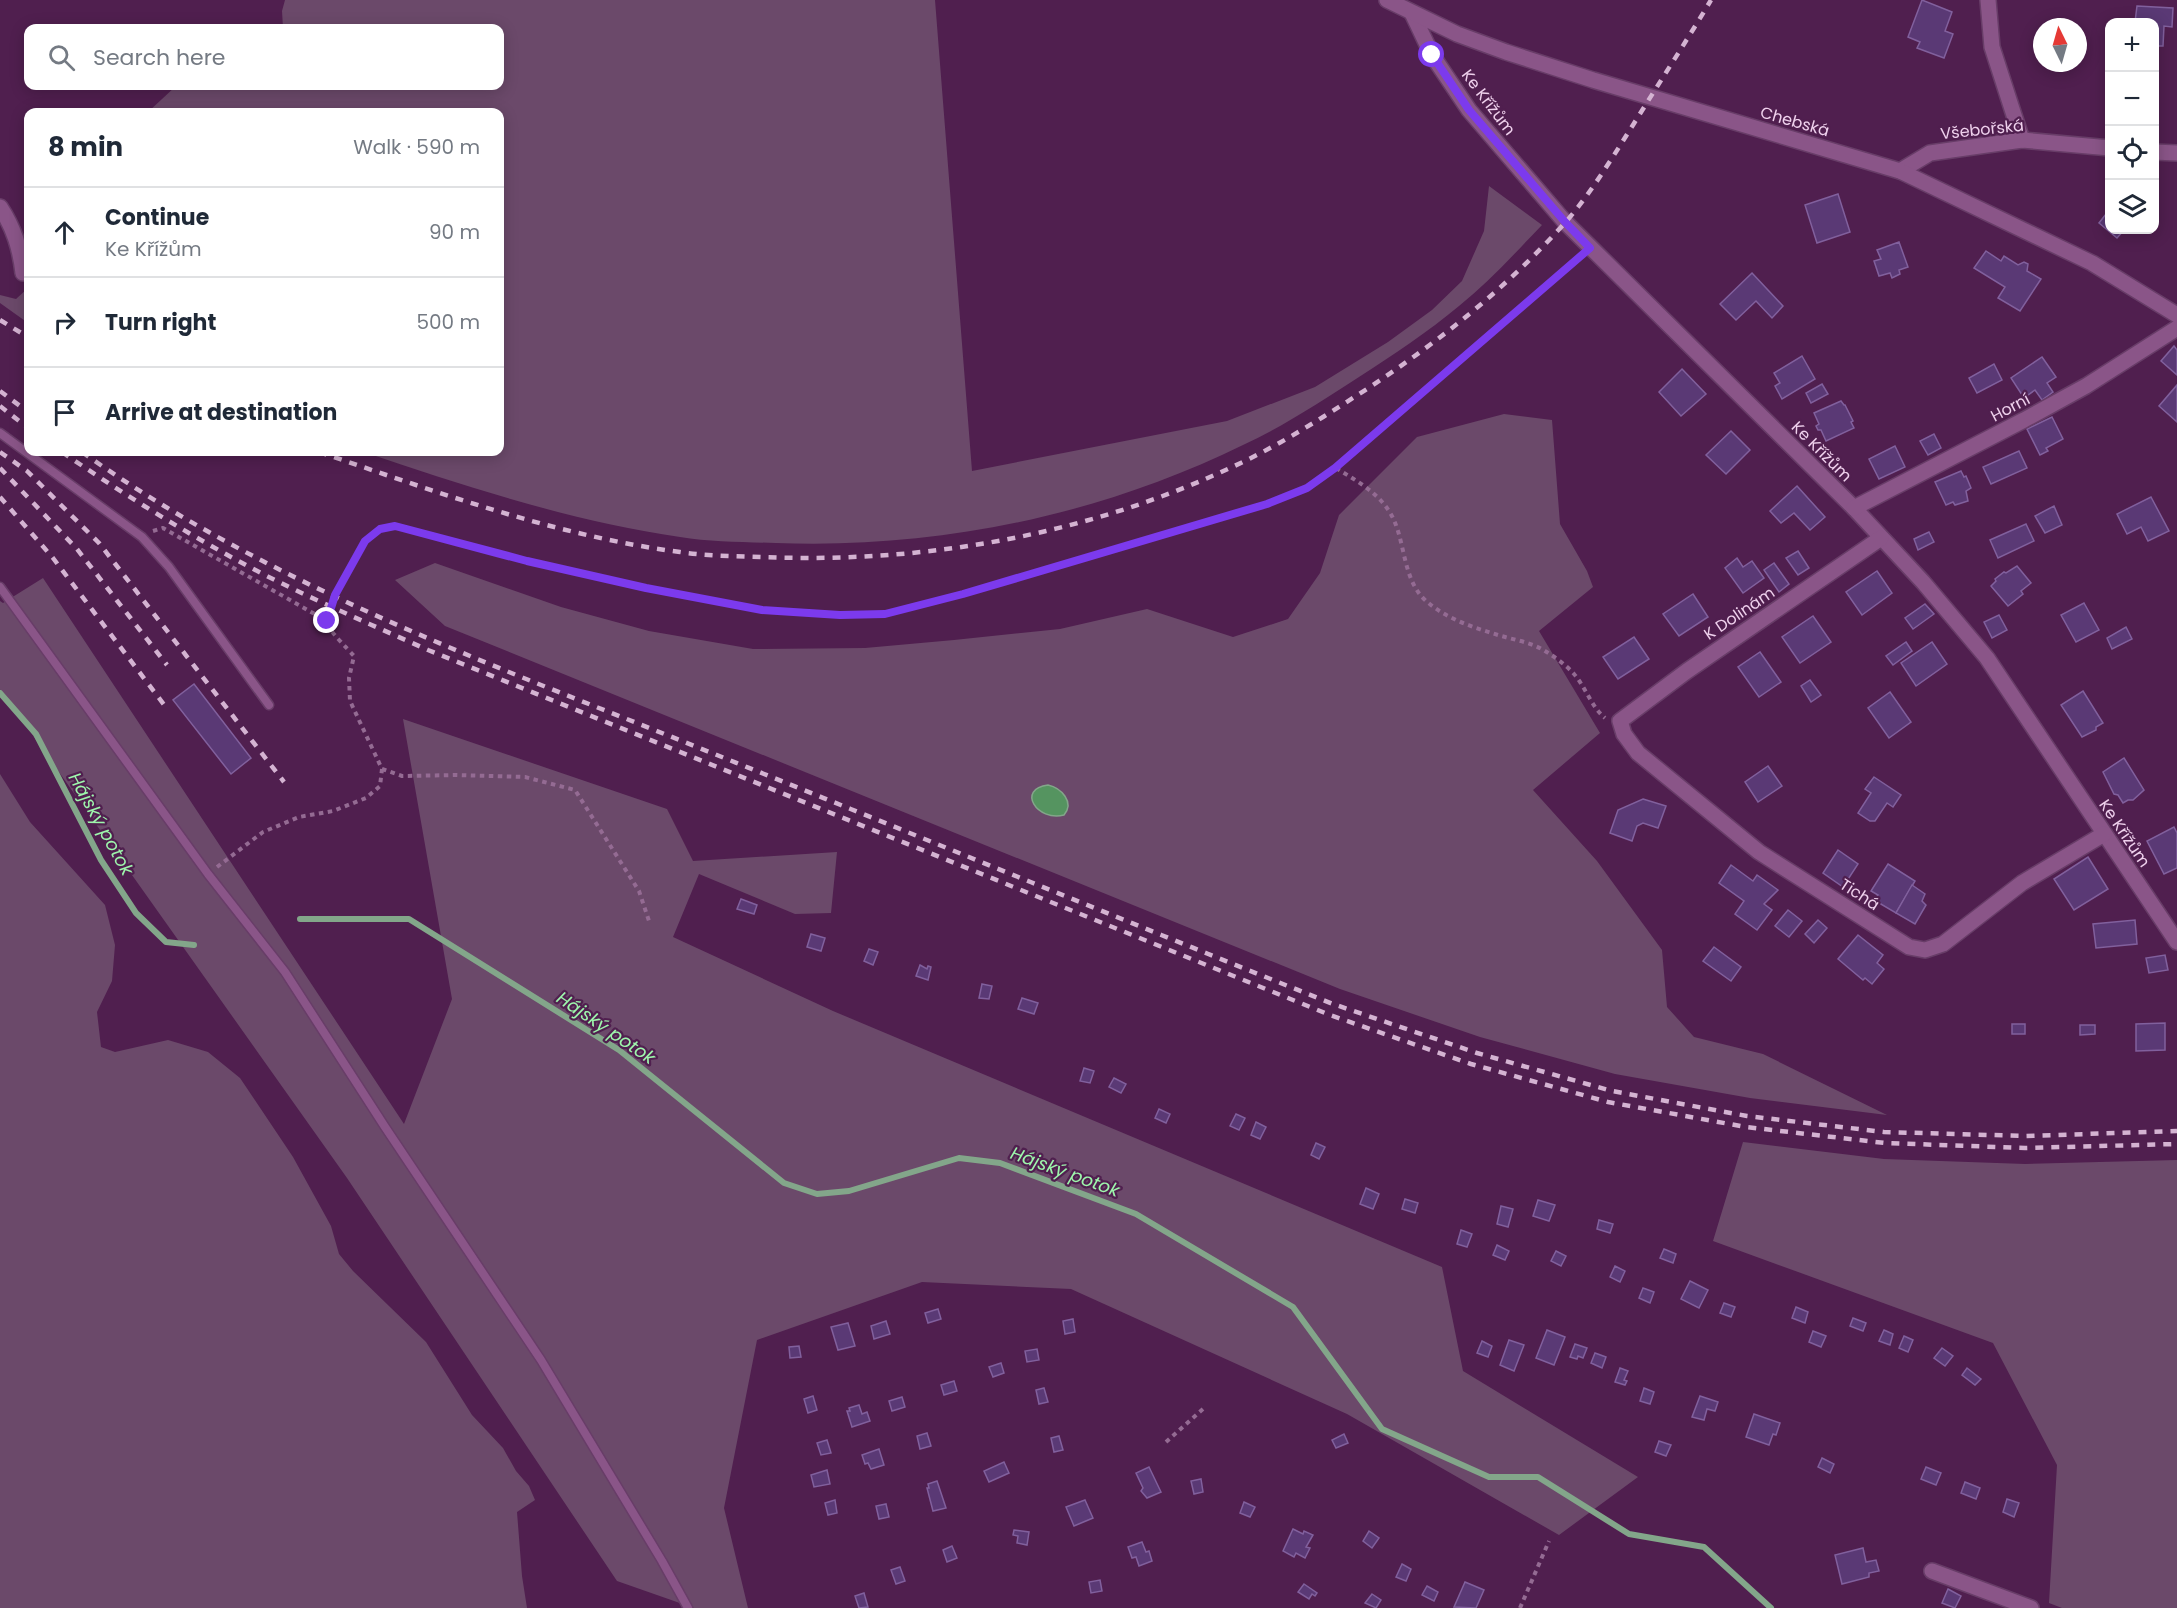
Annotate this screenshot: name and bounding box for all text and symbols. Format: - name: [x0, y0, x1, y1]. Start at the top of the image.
- north arrow: [2033, 18, 2087, 72]
- map controls: [2105, 18, 2159, 234]
- button: +: [2105, 18, 2159, 72]
- search box: [24, 24, 504, 90]
- icon: search: [45, 41, 78, 74]
- route start: [1418, 41, 1444, 67]
- text: Search here: [93, 42, 226, 73]
- street label: Ke Křížům: [1456, 65, 1521, 140]
- button: −: [2105, 72, 2159, 126]
- street label: Chebská: [1758, 101, 1832, 142]
- street label: Všebořská: [1939, 114, 2025, 145]
- button: locate: [2105, 126, 2159, 180]
- text: 8 min: [48, 129, 123, 165]
- text: Walk · 590 m: [353, 133, 480, 161]
- button: layers: [2105, 180, 2159, 234]
- text: Continue: [105, 202, 209, 233]
- icon: ahead: [48, 216, 81, 249]
- text: 90 m: [429, 218, 480, 246]
- text: Ke Křížům: [105, 235, 202, 263]
- icon: right: [48, 306, 81, 339]
- text: Turn right: [105, 307, 216, 338]
- text: 500 m: [416, 308, 480, 336]
- street label: Horní: [1987, 388, 2034, 427]
- icon: arrive: [48, 396, 81, 429]
- text: Arrive at destination: [105, 397, 337, 428]
- street label: Ke Křížům: [1786, 416, 1857, 487]
- street label: K Dolinám: [1699, 581, 1779, 646]
- route end: [313, 607, 339, 633]
- water label: Hájský potok: [63, 768, 140, 880]
- street label: Ke Křížům: [2093, 795, 2156, 872]
- street label: Tichá: [1835, 873, 1884, 916]
- water label: Hájský potok: [552, 985, 661, 1070]
- water label: Hájský potok: [1007, 1140, 1124, 1203]

